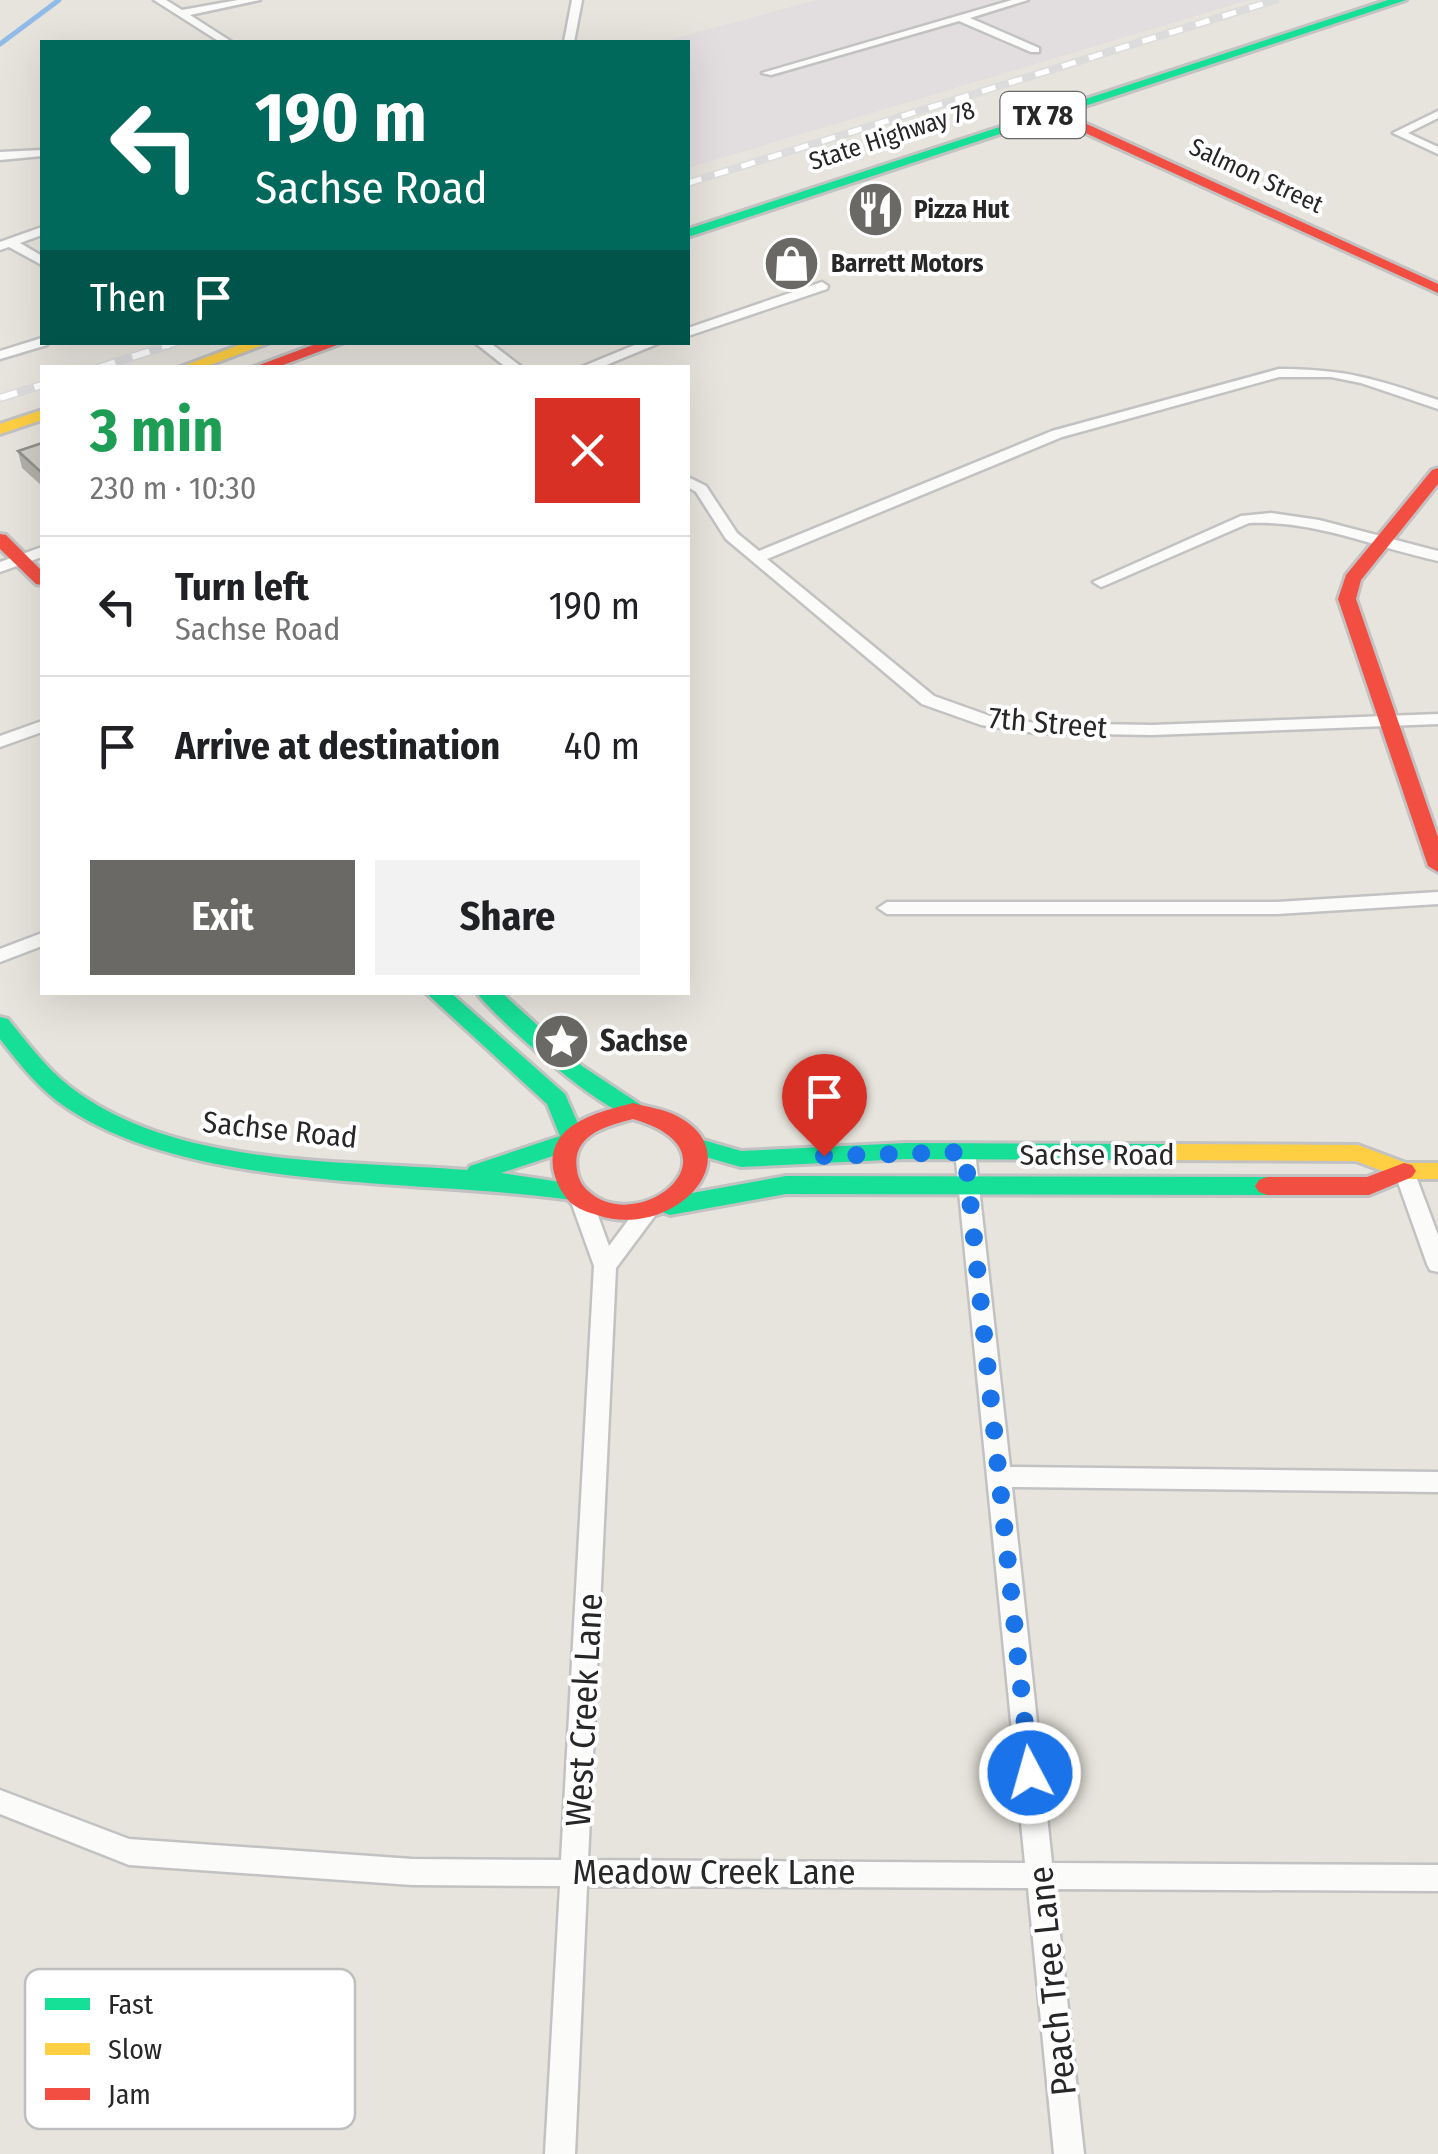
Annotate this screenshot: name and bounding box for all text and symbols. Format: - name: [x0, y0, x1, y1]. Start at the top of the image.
- text: 190 m: [255, 76, 427, 160]
- icon: left: [90, 80, 220, 210]
- road number: TX 78: [1000, 92, 1086, 138]
- street label: State Highway 78: [805, 95, 979, 177]
- street label: Salmon Street: [1184, 132, 1328, 220]
- text: Sachse Road: [255, 161, 488, 215]
- restaurant icon: Pizza Hut: [845, 180, 905, 240]
- place label: Pizza Hut: [914, 195, 1010, 225]
- shop icon: Barrett Motors: [762, 234, 822, 294]
- place label: Barrett Motors: [831, 249, 983, 279]
- icon: arrive: [186, 270, 241, 325]
- text: Then: [90, 275, 166, 321]
- text: 3 min: [90, 395, 224, 467]
- button: close: [535, 398, 640, 503]
- text: 230 m · 10:30: [90, 469, 256, 507]
- text: Turn left: [175, 564, 309, 610]
- icon: left: [90, 579, 145, 634]
- text: 190 m: [549, 583, 640, 629]
- text: Sachse Road: [175, 610, 340, 648]
- street label: 7th Street: [987, 700, 1109, 746]
- icon: arrive: [90, 719, 145, 774]
- text: Arrive at destination: [175, 723, 500, 769]
- text: 40 m: [564, 723, 640, 769]
- button: Exit: [90, 860, 355, 975]
- button: Share: [375, 860, 640, 975]
- place icon: Sachse: [531, 1011, 591, 1071]
- place label: Sachse: [600, 1023, 688, 1059]
- pin: [782, 1054, 867, 1157]
- icon: arrive: [797, 1069, 852, 1124]
- street label: Sachse Road: [201, 1104, 359, 1156]
- street label: Sachse Road: [1019, 1137, 1175, 1173]
- street label: West Creek Lane: [557, 1592, 611, 1828]
- position arrow: [978, 1721, 1082, 1825]
- street label: Meadow Creek Lane: [572, 1851, 856, 1893]
- street label: Peach Tree Lane: [1019, 1864, 1085, 2098]
- legend: [25, 1969, 355, 2129]
- text: Fast: [108, 1988, 154, 2021]
- text: Slow: [108, 2033, 162, 2066]
- text: Jam: [108, 2078, 151, 2111]

